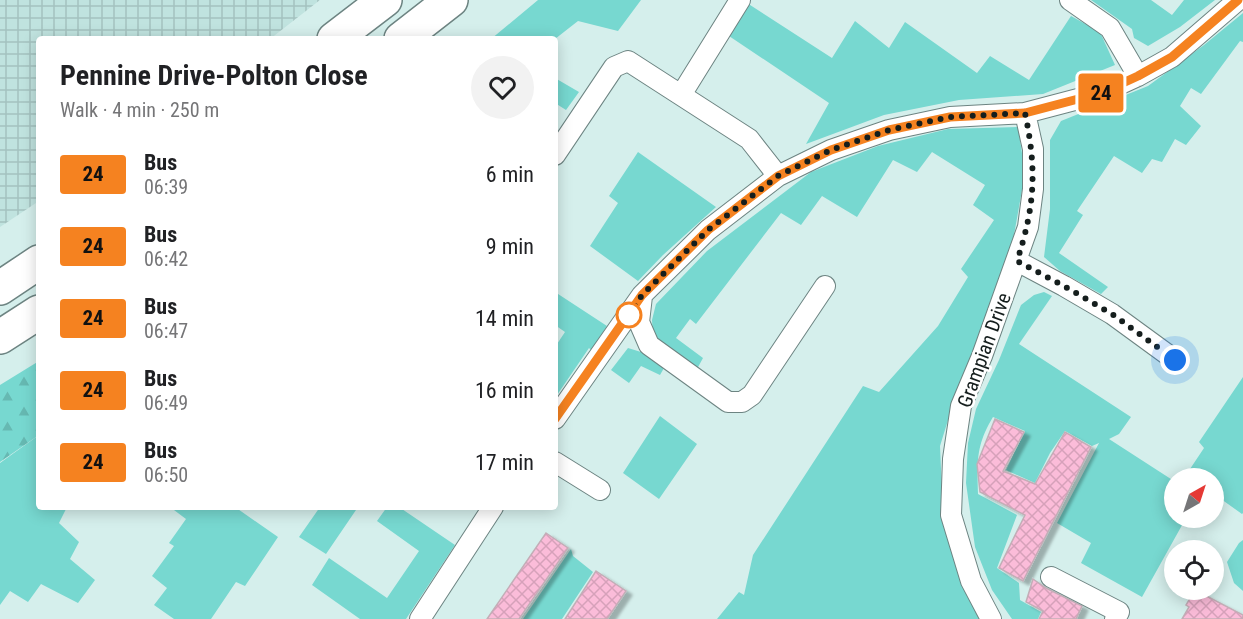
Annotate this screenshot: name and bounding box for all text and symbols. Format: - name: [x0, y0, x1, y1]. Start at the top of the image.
- button: heart: [471, 56, 534, 119]
- text: Pennine Drive-Polton Close: [60, 59, 368, 92]
- line badge: 24: [1074, 74, 1128, 112]
- text: 24: [1090, 81, 1112, 105]
- text: Walk · 4 min · 250 m: [60, 98, 219, 122]
- text: Bus: [144, 150, 177, 175]
- text: 24: [82, 162, 104, 186]
- text: 6 min: [486, 162, 534, 187]
- text: 06:39: [144, 175, 188, 199]
- text: Bus: [144, 222, 177, 247]
- text: 24: [82, 234, 104, 258]
- text: 9 min: [486, 234, 534, 259]
- text: 06:42: [144, 247, 188, 271]
- street label: Grampian Drive: [952, 289, 1016, 411]
- text: Bus: [144, 294, 177, 319]
- unlabelled marker: [616, 302, 642, 328]
- text: 24: [82, 306, 104, 330]
- text: 14 min: [475, 306, 534, 331]
- text: 06:47: [144, 319, 188, 343]
- your location: [1160, 345, 1190, 375]
- text: Bus: [144, 366, 177, 391]
- text: 24: [82, 378, 104, 402]
- text: 16 min: [475, 378, 534, 403]
- text: 06:49: [144, 391, 188, 415]
- text: Bus: [144, 438, 177, 463]
- text: 24: [82, 450, 104, 474]
- text: 17 min: [475, 450, 534, 475]
- text: 06:50: [144, 463, 188, 487]
- north arrow: [1164, 468, 1224, 528]
- map controls: [1164, 468, 1224, 600]
- button: locate: [1164, 540, 1224, 600]

